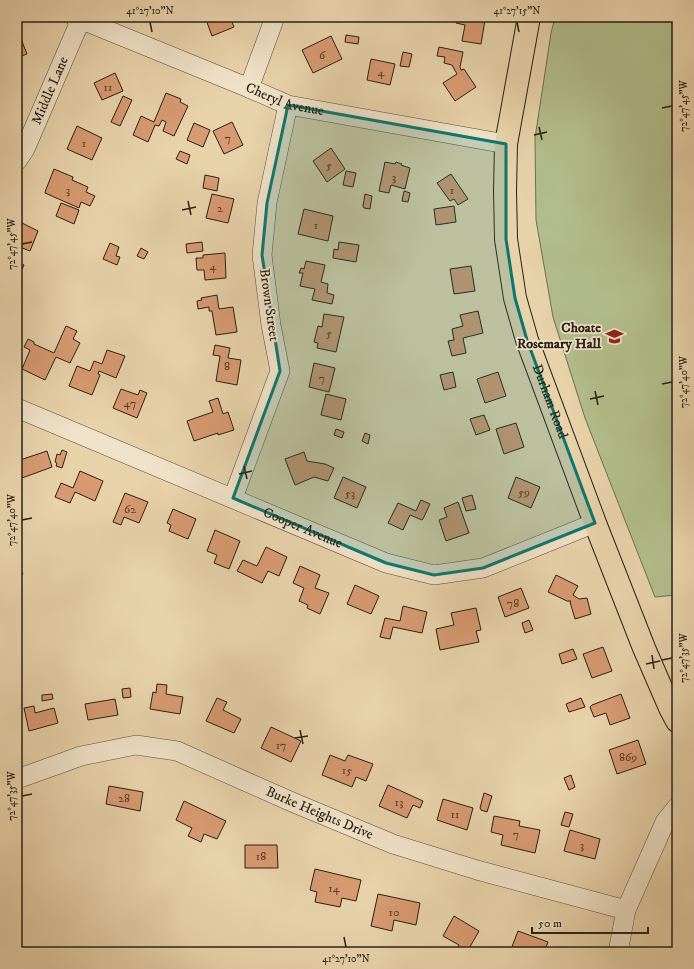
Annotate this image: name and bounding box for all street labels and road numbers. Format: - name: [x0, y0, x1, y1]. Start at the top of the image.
- street label: Middle Lane: [28, 54, 73, 127]
- street label: Cheryl Avenue: [243, 79, 326, 120]
- street label: Brown Street: [255, 268, 283, 343]
- street label: Durham Road: [528, 362, 572, 441]
- street label: Cooper Avenue: [260, 503, 345, 553]
- street label: Burke Heights Drive: [263, 783, 376, 844]

